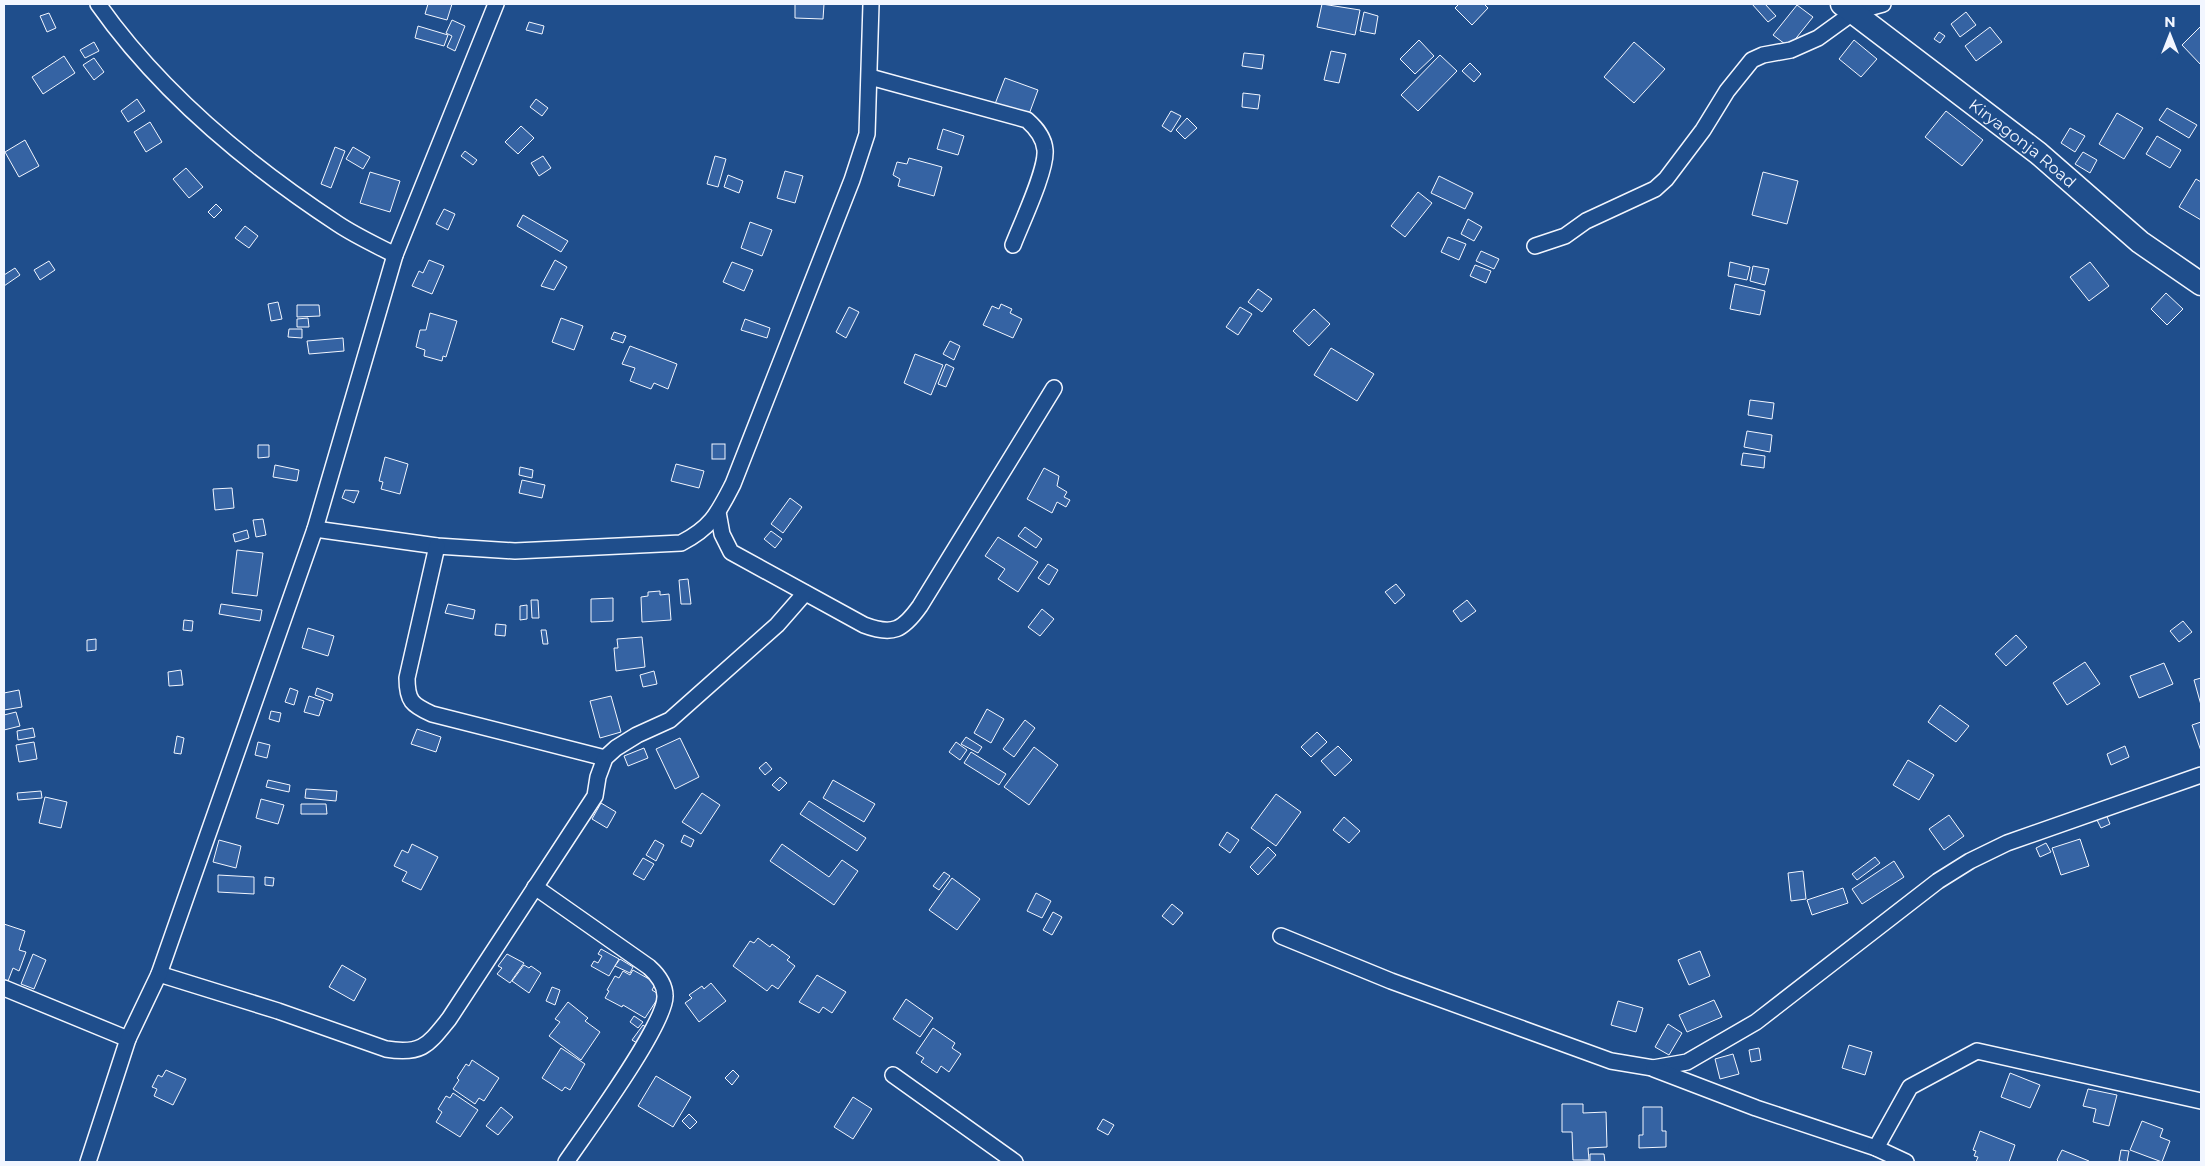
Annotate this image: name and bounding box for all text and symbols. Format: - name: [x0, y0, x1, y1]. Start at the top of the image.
- north arrow: [2145, 10, 2195, 60]
- text: N: [2164, 13, 2176, 31]
- street label: Kiryagonja Road: [1965, 95, 2080, 191]

